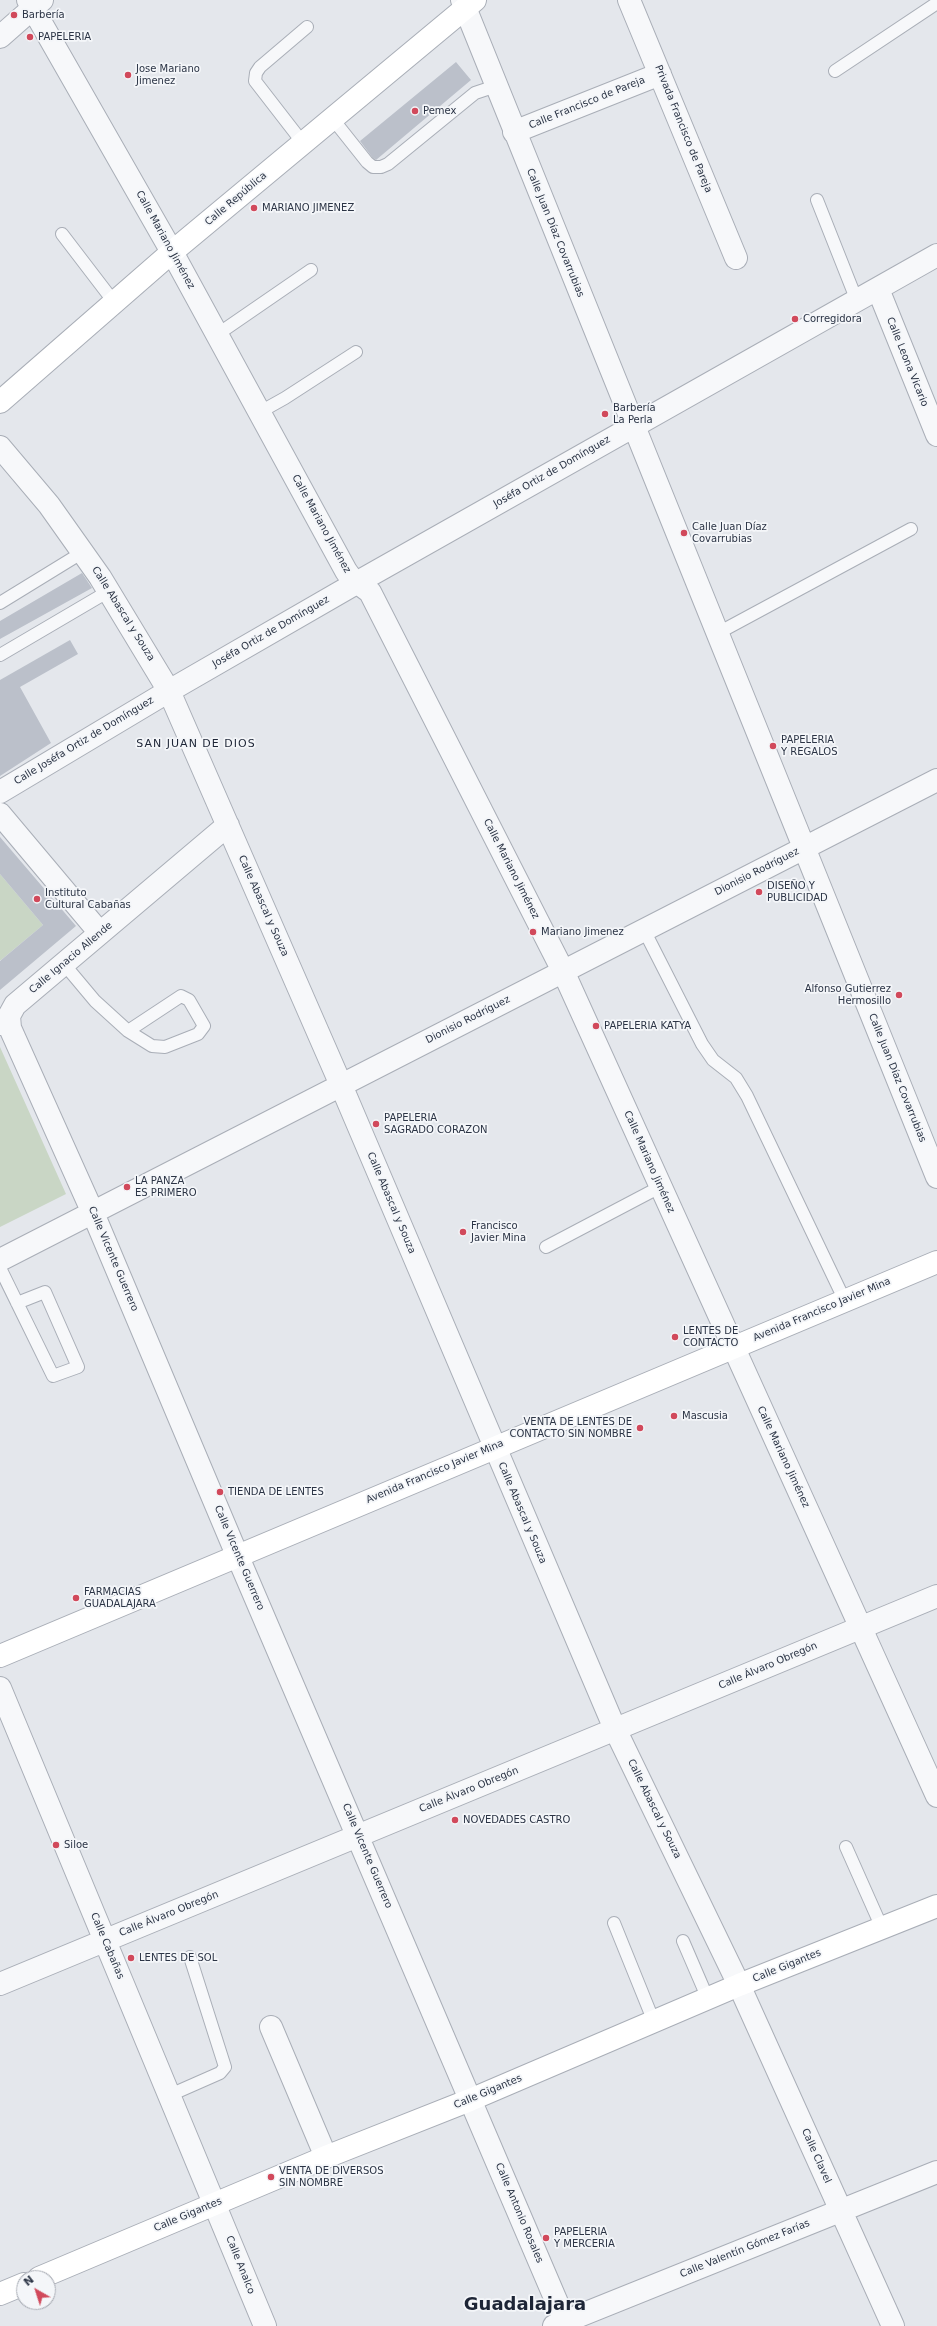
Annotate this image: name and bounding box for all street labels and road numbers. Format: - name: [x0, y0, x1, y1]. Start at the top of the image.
- street label: Privada Francisco de Pareja: [652, 63, 714, 195]
- street label: Calle Francisco de Pareja: [527, 74, 647, 132]
- street label: Calle Juan Díaz Covarrubias: [524, 167, 586, 299]
- street label: Calle República: [203, 170, 269, 228]
- street label: Calle Mariano Jiménez: [133, 189, 197, 291]
- street label: Calle Leona Vicario: [884, 316, 930, 408]
- street label: Joséfa Ortiz de Domínguez: [491, 434, 613, 510]
- street label: Calle Mariano Jiménez: [289, 473, 353, 575]
- street label: Calle Abascal y Souza: [89, 564, 157, 664]
- street label: Joséfa Ortiz de Domínguez: [210, 594, 332, 670]
- street label: Calle Joséfa Ortiz de Domínguez: [12, 694, 156, 788]
- street label: Calle Mariano Jiménez: [481, 817, 541, 921]
- street label: Dionisio Rodríguez: [713, 846, 801, 898]
- street label: Calle Abascal y Souza: [235, 854, 291, 958]
- street label: Calle Ignacio Allende: [27, 920, 115, 996]
- street label: Dionisio Rodríguez: [424, 994, 512, 1046]
- street label: Calle Juan Díaz Covarrubias: [866, 1012, 928, 1144]
- street label: Calle Mariano Jiménez: [621, 1109, 677, 1215]
- street label: Calle Abascal y Souza: [364, 1150, 418, 1256]
- street label: Calle Vicente Guerrero: [85, 1205, 141, 1313]
- street label: Avenida Francisco Javier Mina: [752, 1276, 892, 1344]
- street label: Calle Mariano Jiménez: [754, 1404, 812, 1510]
- street label: Avenida Francisco Javier Mina: [365, 1438, 505, 1506]
- street label: Calle Abascal y Souza: [495, 1460, 549, 1566]
- street label: Calle Vicente Guerrero: [211, 1504, 267, 1612]
- street label: Calle Álvaro Obregón: [717, 1640, 819, 1692]
- street label: Calle Abascal y Souza: [625, 1757, 683, 1861]
- street label: Calle Álvaro Obregón: [418, 1765, 520, 1815]
- street label: Calle Vicente Guerrero: [339, 1802, 395, 1910]
- street label: Calle Álvaro Obregón: [118, 1889, 220, 1939]
- street label: Calle Cabañas: [88, 1911, 126, 1981]
- street label: Calle Gigantes: [751, 1947, 823, 1985]
- street label: Calle Gigantes: [452, 2072, 524, 2112]
- street label: Calle Clavel: [799, 2127, 833, 2185]
- street label: Calle Antonio Rosales: [492, 2161, 546, 2265]
- street label: Calle Gigantes: [152, 2195, 224, 2235]
- street label: Calle Valentín Gómez Farías: [678, 2217, 812, 2281]
- street label: Calle Analco: [223, 2234, 257, 2296]

